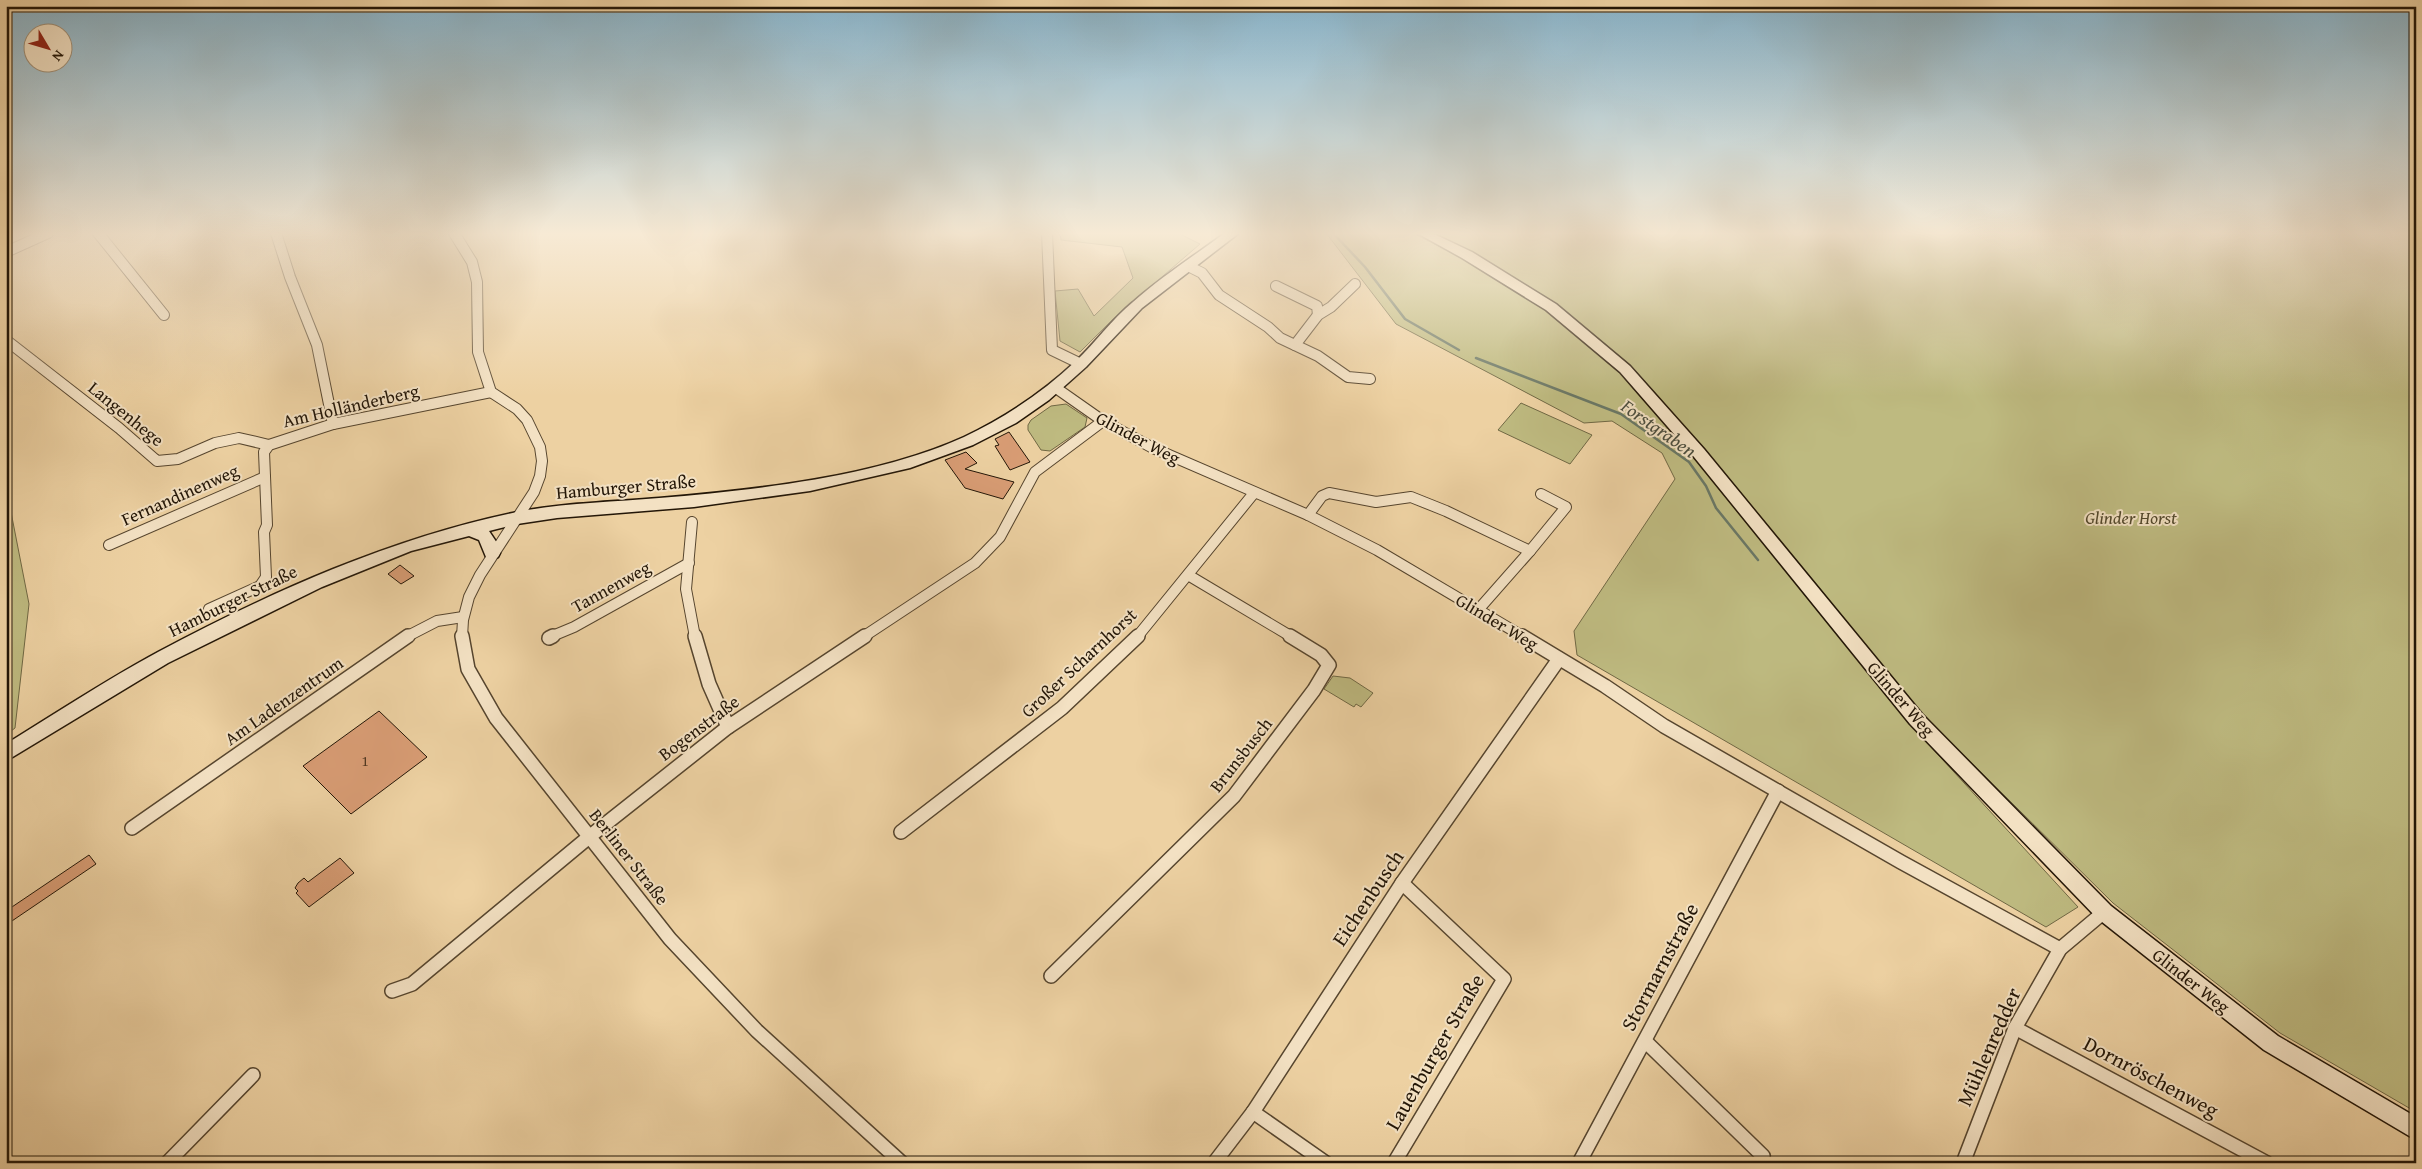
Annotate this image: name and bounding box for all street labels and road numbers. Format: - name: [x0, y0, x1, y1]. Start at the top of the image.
- street label: Langenhege: [83, 375, 170, 453]
- street label: Am Holländerberg: [280, 377, 422, 434]
- street label: Glinder Weg: [1091, 404, 1185, 471]
- street label: Fernandinenweg: [117, 457, 243, 532]
- street label: Hamburger Straße: [555, 467, 697, 506]
- street label: Tannenweg: [566, 554, 655, 619]
- street label: Hamburger Straße: [164, 558, 302, 643]
- street label: Glinder Weg: [1451, 586, 1544, 657]
- street label: Großer Scharnhorst: [1015, 601, 1143, 724]
- street label: Am Ladenzentrum: [219, 649, 349, 752]
- street label: Glinder Weg: [1861, 655, 1942, 742]
- street label: Bogenstraße: [653, 688, 745, 767]
- street label: Brunsbusch: [1203, 711, 1279, 798]
- street label: Berliner Straße: [583, 803, 676, 911]
- street label: Eichenbusch: [1324, 843, 1411, 952]
- street label: Stormarnstraße: [1613, 897, 1706, 1036]
- street label: Glinder Weg: [2147, 942, 2236, 1020]
- street label: Lauenburger Straße: [1377, 968, 1492, 1136]
- street label: Mühlenredder: [1949, 982, 2029, 1111]
- street label: Dornröschenweg: [2078, 1028, 2225, 1125]

